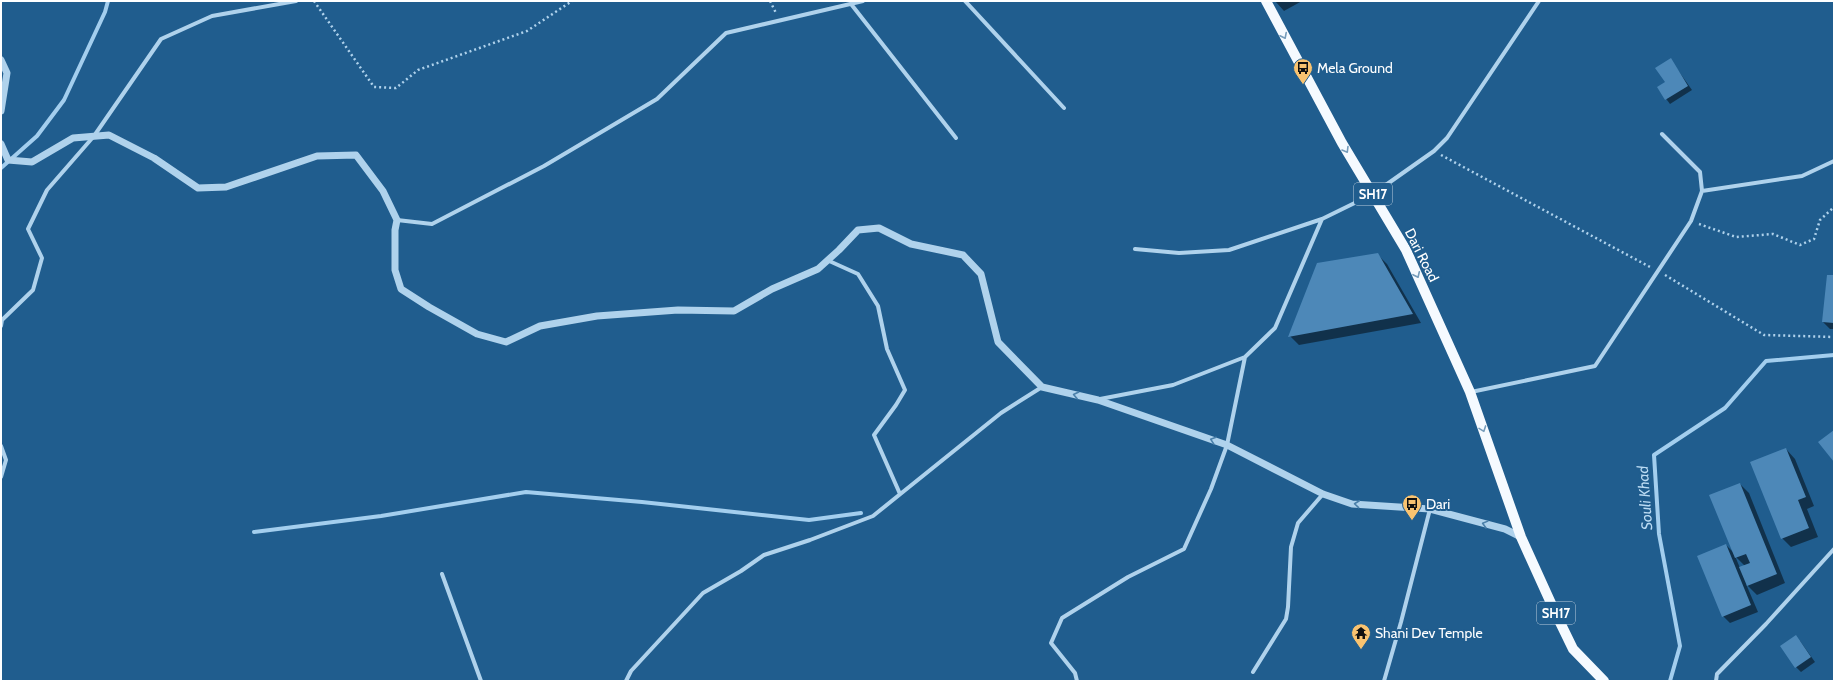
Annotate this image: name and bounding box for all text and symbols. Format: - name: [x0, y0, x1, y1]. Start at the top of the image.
- one-way arrow: [1279, 31, 1286, 39]
- bus stop icon: Mela Ground: [1292, 57, 1314, 85]
- place label: Mela Ground: [1317, 59, 1393, 77]
- one-way arrow: [1342, 146, 1349, 153]
- road number: SH17: [1354, 183, 1392, 205]
- street label: Dari Road: [1401, 225, 1443, 285]
- one-way arrow: [1412, 270, 1420, 278]
- one-way arrow: [1073, 391, 1080, 399]
- one-way arrow: [1479, 425, 1487, 432]
- one-way arrow: [1210, 436, 1217, 445]
- water label: Souli Khad: [1634, 464, 1656, 531]
- bus stop icon: Dari: [1401, 493, 1423, 521]
- place label: Dari: [1426, 495, 1450, 513]
- one-way arrow: [1354, 500, 1360, 509]
- one-way arrow: [1481, 520, 1488, 529]
- road number: SH17: [1537, 602, 1575, 624]
- temple icon: Shani Dev Temple: [1350, 622, 1372, 650]
- place label: Shani Dev Temple: [1375, 624, 1483, 642]

